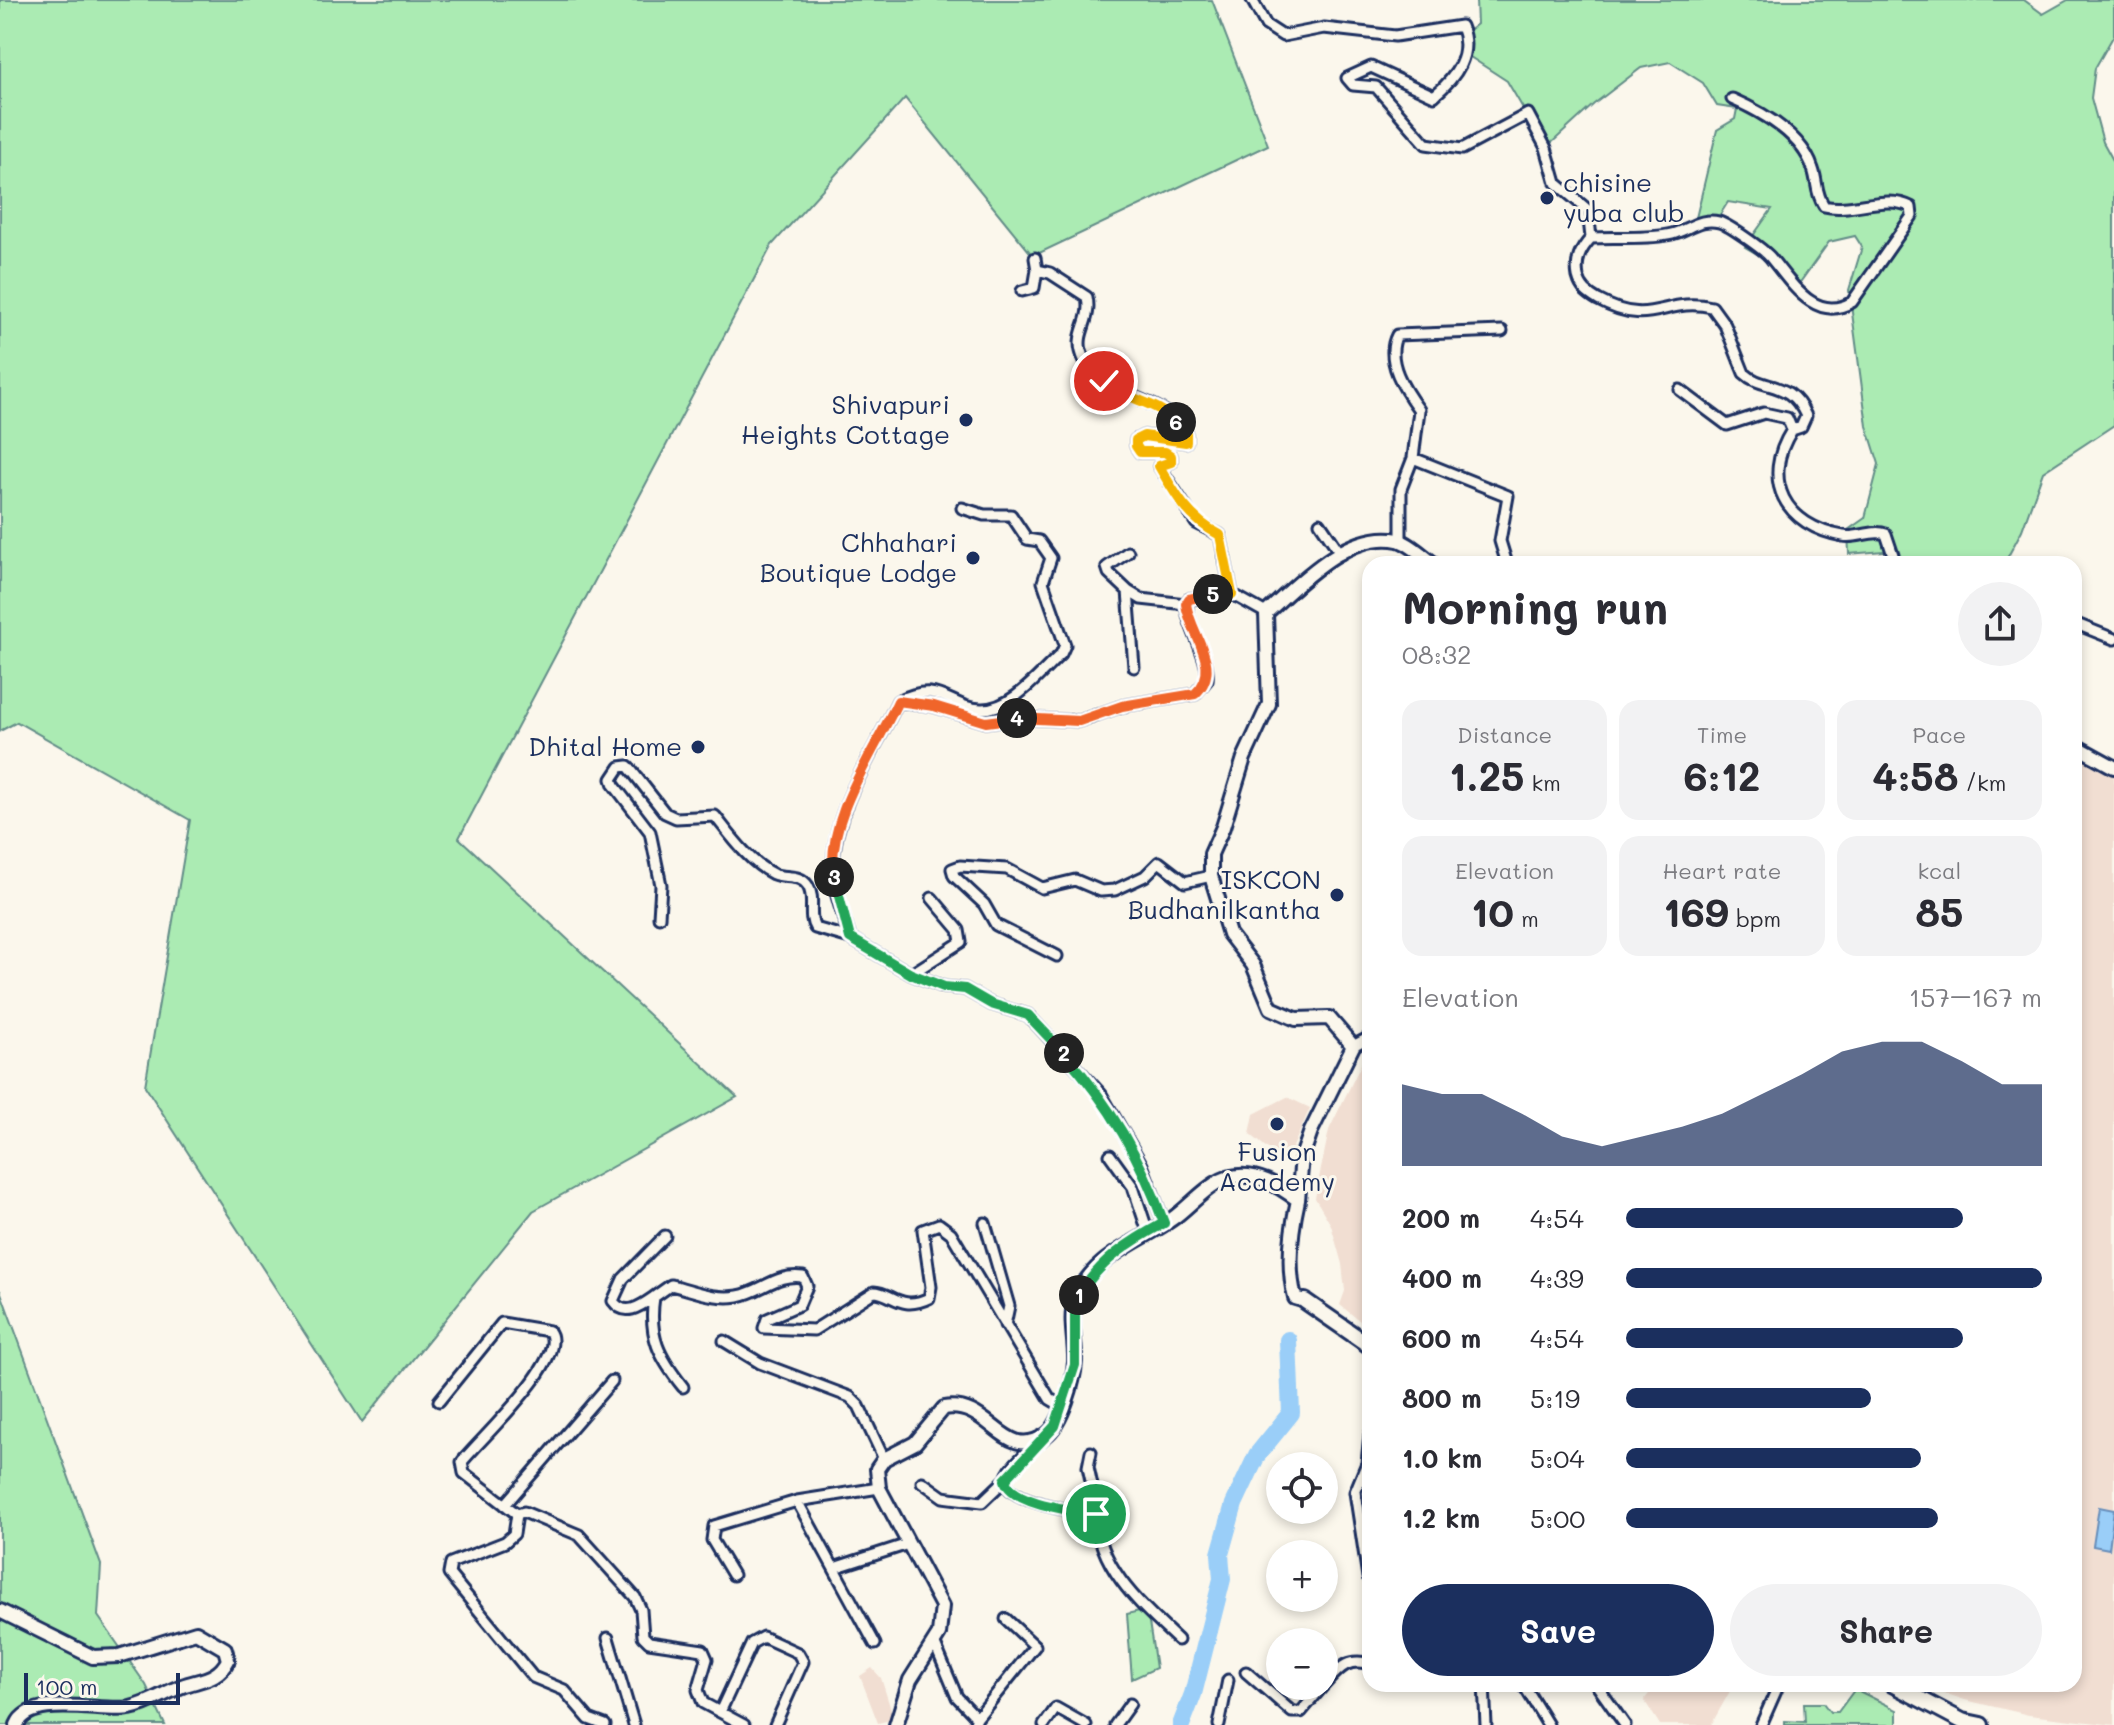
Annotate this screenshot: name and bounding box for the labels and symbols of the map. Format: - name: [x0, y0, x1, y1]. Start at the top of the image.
- place label: chisine yuba club: [1563, 165, 1684, 229]
- marker: chisine yuba club: [1538, 189, 1556, 207]
- pin: [1070, 347, 1138, 415]
- place label: Shivapuri Heights Cottage: [741, 387, 950, 451]
- pin: 6: [1156, 402, 1196, 442]
- marker: Shivapuri Heights Cottage: [957, 411, 975, 429]
- place label: Chhahari Boutique Lodge: [760, 525, 957, 589]
- marker: Chhahari Boutique Lodge: [964, 549, 982, 567]
- pin: 5: [1193, 574, 1233, 614]
- pin: 4: [997, 698, 1037, 738]
- place label: Dhital Home: [528, 729, 682, 763]
- marker: Dhital Home: [689, 738, 707, 756]
- pin: 3: [814, 857, 854, 897]
- place label: ISKCON Budhanilkantha: [1128, 862, 1321, 926]
- marker: ISKCON Budhanilkantha: [1328, 886, 1346, 904]
- pin: 2: [1044, 1033, 1084, 1073]
- marker: Fusion Academy: [1268, 1115, 1286, 1133]
- place label: Fusion Academy: [1219, 1134, 1335, 1198]
- pin: 1: [1059, 1275, 1099, 1315]
- pin: [1062, 1480, 1130, 1548]
- scale bar: [24, 1669, 180, 1705]

